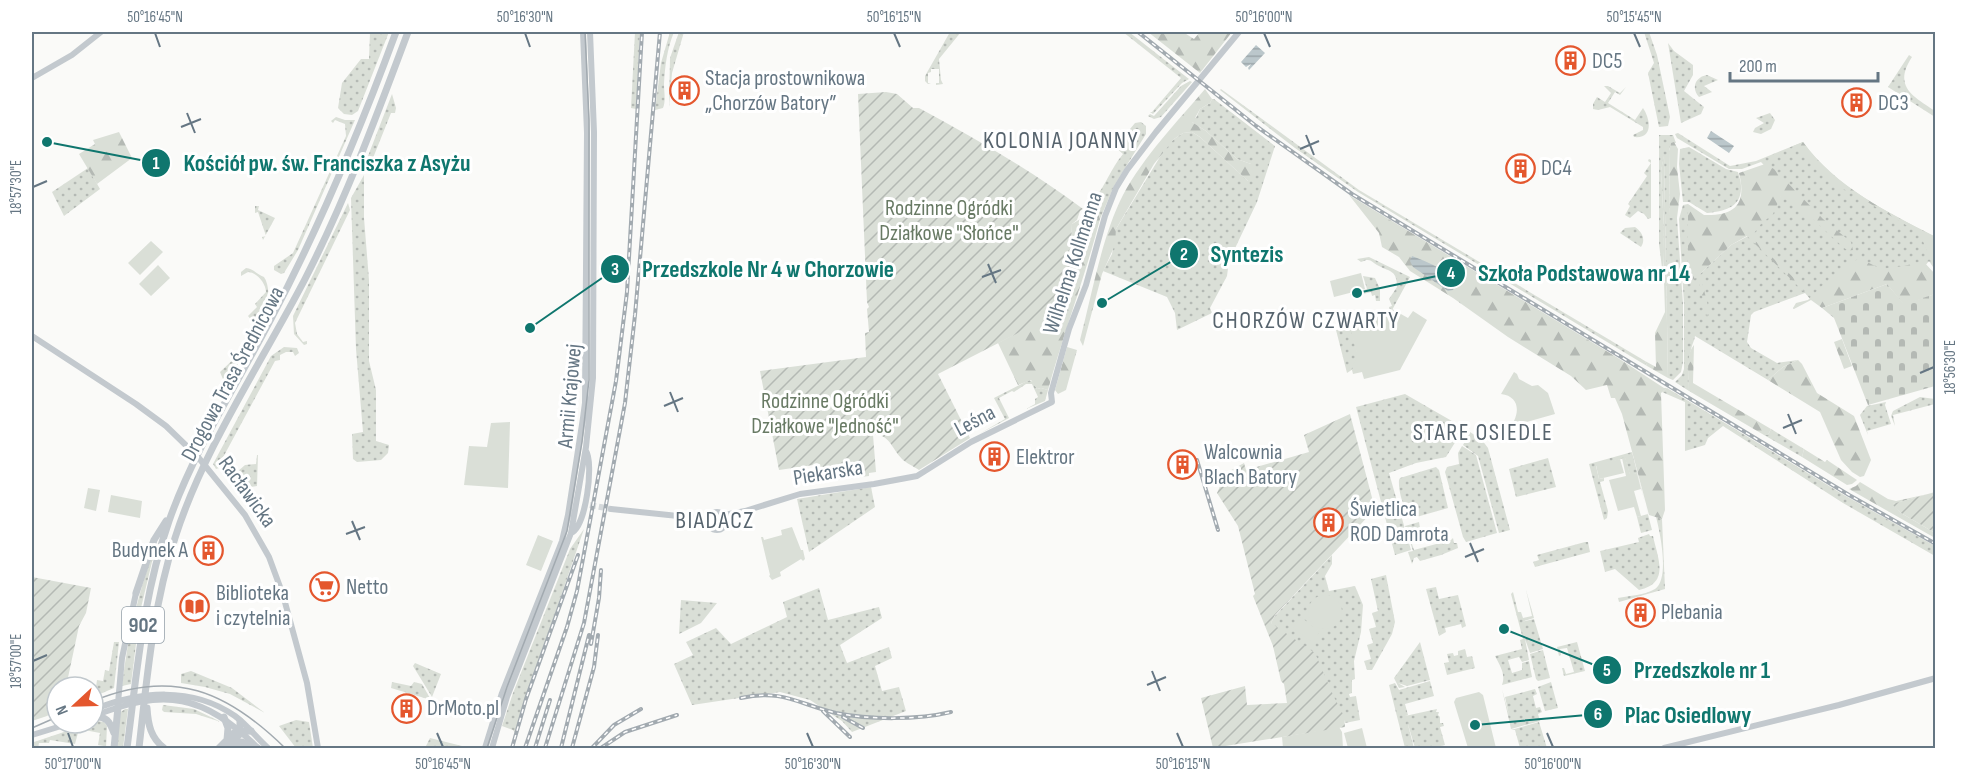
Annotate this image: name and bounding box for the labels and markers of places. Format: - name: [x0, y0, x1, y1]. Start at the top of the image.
- building icon: DC5: [1555, 45, 1587, 77]
- place label: DC5: [1592, 48, 1622, 75]
- place label: Stacja prostownikowa „Chorzów Batory”: [705, 65, 865, 117]
- building icon: Stacja prostownikowa „Chorzów Batory”: [668, 75, 700, 107]
- building icon: DC3: [1841, 87, 1873, 119]
- place label: DC3: [1878, 90, 1909, 117]
- callout: Kościół pw. św. Franciszka z Asyżu: [141, 142, 482, 184]
- building icon: DC4: [1504, 152, 1536, 184]
- place label: DC4: [1541, 155, 1572, 182]
- callout: Syntezis: [1169, 233, 1295, 275]
- callout: Przedszkole Nr 4 w Chorzowie: [600, 248, 906, 290]
- callout: Szkoła Podstawowa nr 14: [1436, 252, 1702, 294]
- place label: Walcownia Blach Batory: [1204, 439, 1298, 491]
- building icon: Elektror: [979, 441, 1011, 473]
- place label: Elektror: [1016, 444, 1075, 471]
- building icon: Walcownia Blach Batory: [1167, 449, 1199, 481]
- place label: Świetlica ROD Damrota: [1350, 496, 1449, 548]
- building icon: Świetlica ROD Damrota: [1313, 506, 1345, 538]
- building icon: Budynek A: [193, 534, 225, 566]
- place label: Budynek A: [112, 537, 189, 564]
- supermarket icon: Netto: [309, 571, 341, 603]
- place label: Netto: [346, 574, 388, 601]
- place label: Biblioteka i czytelnia: [216, 580, 290, 632]
- library icon: Biblioteka i czytelnia: [179, 590, 211, 622]
- building icon: Plebania: [1624, 596, 1656, 628]
- place label: Plebania: [1661, 599, 1723, 626]
- callout: Przedszkole nr 1: [1592, 649, 1782, 691]
- building icon: DrMoto.pl: [390, 692, 422, 724]
- callout: Plac Osiedlowy: [1583, 693, 1763, 735]
- place label: DrMoto.pl: [427, 695, 499, 722]

